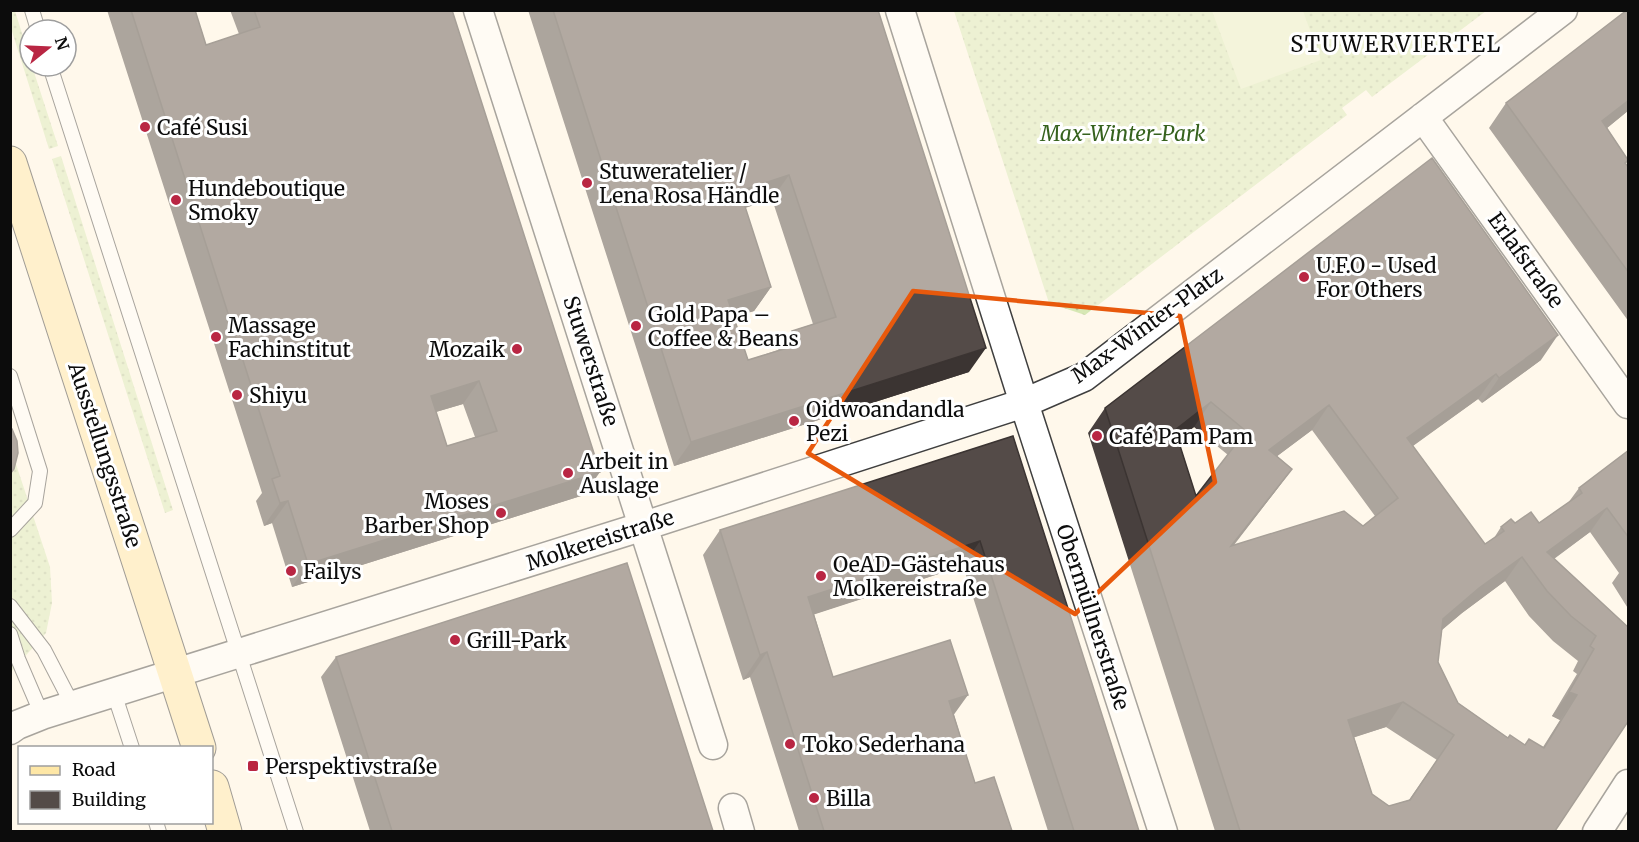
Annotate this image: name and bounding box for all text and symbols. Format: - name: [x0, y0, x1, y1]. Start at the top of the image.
- north arrow: [18, 18, 78, 78]
- district label: STUWERVIERTEL: [1290, 30, 1502, 58]
- text: N: [51, 34, 74, 53]
- place label: Café Susi: [157, 114, 248, 141]
- marker: Café Susi: [138, 120, 152, 134]
- park label: Max-Winter-Park: [1039, 120, 1206, 147]
- place label: Stuweratelier / Lena Rosa Händle: [599, 158, 779, 209]
- place label: Hundeboutique Smoky: [188, 175, 345, 226]
- marker: Stuweratelier / Lena Rosa Händle: [580, 176, 594, 190]
- marker: Hundeboutique Smoky: [169, 193, 183, 207]
- street label: Erlafstraße: [1482, 207, 1570, 313]
- place label: U.F.O - Used For Others: [1316, 252, 1437, 303]
- street label: Max-Winter-Platz: [1066, 261, 1228, 389]
- marker: U.F.O - Used For Others: [1297, 270, 1311, 284]
- street label: Stuwerstraße: [557, 292, 625, 430]
- place label: Gold Papa – Coffee & Beans: [648, 301, 799, 352]
- place label: Massage Fachinstitut: [228, 312, 351, 363]
- marker: Gold Papa – Coffee & Beans: [629, 319, 643, 333]
- marker: Massage Fachinstitut: [209, 330, 223, 344]
- place label: Mozaik: [429, 336, 506, 363]
- marker: Mozaik: [510, 342, 524, 356]
- street label: Ausstellungsstraße: [62, 358, 148, 551]
- place label: Shiyu: [249, 382, 307, 409]
- marker: Shiyu: [230, 388, 244, 402]
- place label: Oidwoandandla Pezi: [806, 396, 965, 447]
- marker: Oidwoandandla Pezi: [787, 414, 801, 428]
- place label: Café Pam Pam: [1109, 423, 1254, 450]
- marker: Café Pam Pam: [1090, 429, 1104, 443]
- place label: Arbeit in Auslage: [579, 448, 669, 499]
- marker: Arbeit in Auslage: [561, 466, 575, 480]
- place label: Moses Barber Shop: [364, 488, 489, 539]
- street label: Molkereistraße: [523, 503, 677, 577]
- marker: Moses Barber Shop: [494, 506, 508, 520]
- street label: Obermüllnerstraße: [1050, 521, 1136, 713]
- place label: OeAD-Gästehaus Molkereistraße: [833, 551, 1005, 602]
- place label: Failys: [303, 558, 362, 585]
- marker: Failys: [284, 564, 298, 578]
- marker: OeAD-Gästehaus Molkereistraße: [814, 569, 828, 583]
- place label: Grill-Park: [467, 627, 568, 654]
- marker: Grill-Park: [448, 633, 462, 647]
- place label: Toko Sederhana: [802, 731, 965, 758]
- marker: Toko Sederhana: [783, 737, 797, 751]
- legend: [18, 746, 213, 824]
- place label: Perspektivstraße: [265, 753, 437, 780]
- text: Road: [72, 758, 116, 781]
- marker: Perspektivstraße: [246, 759, 260, 773]
- place label: Billa: [826, 785, 871, 812]
- text: Building: [72, 788, 146, 811]
- marker: Billa: [807, 791, 821, 805]

